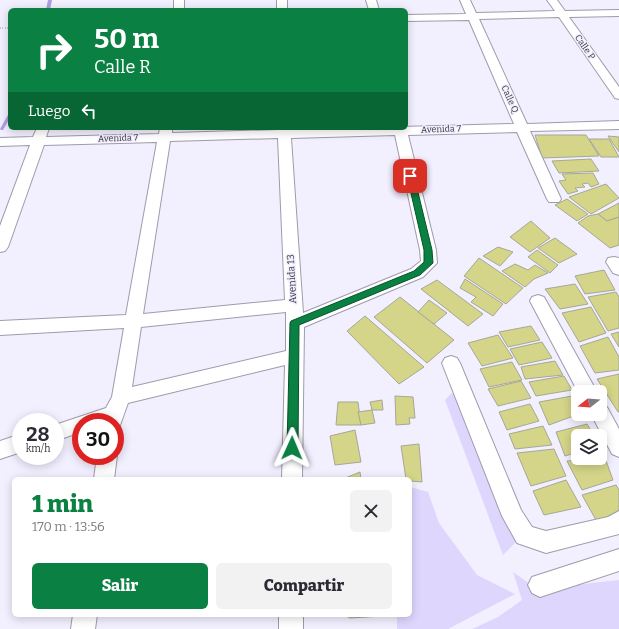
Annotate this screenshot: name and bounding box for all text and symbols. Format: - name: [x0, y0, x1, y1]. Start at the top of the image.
- text: 50 m: [94, 22, 159, 55]
- icon: right: [28, 24, 80, 76]
- street label: Calle P: [573, 33, 597, 62]
- text: Calle R: [94, 56, 151, 78]
- street label: Calle Q: [499, 84, 521, 115]
- icon: left: [78, 100, 100, 122]
- text: Luego: [28, 102, 70, 120]
- street label: Avenida 7: [421, 123, 462, 135]
- street label: Avenida 7: [98, 132, 139, 144]
- pin: [393, 159, 427, 193]
- icon: arrive: [399, 165, 421, 187]
- street label: Avenida 13: [285, 254, 299, 304]
- north arrow: [571, 385, 607, 421]
- map controls: [571, 385, 607, 465]
- speed limit sign: 30: [72, 413, 124, 465]
- text: 28: [26, 422, 50, 446]
- position arrow: [271, 427, 313, 469]
- button: layers: [571, 429, 607, 465]
- text: km/h: [26, 443, 50, 455]
- text: 1 min: [32, 490, 93, 518]
- button: close: [350, 490, 392, 532]
- text: 170 m · 13:56: [32, 519, 105, 534]
- button: Salir: [32, 563, 208, 609]
- button: Compartir: [216, 563, 392, 609]

